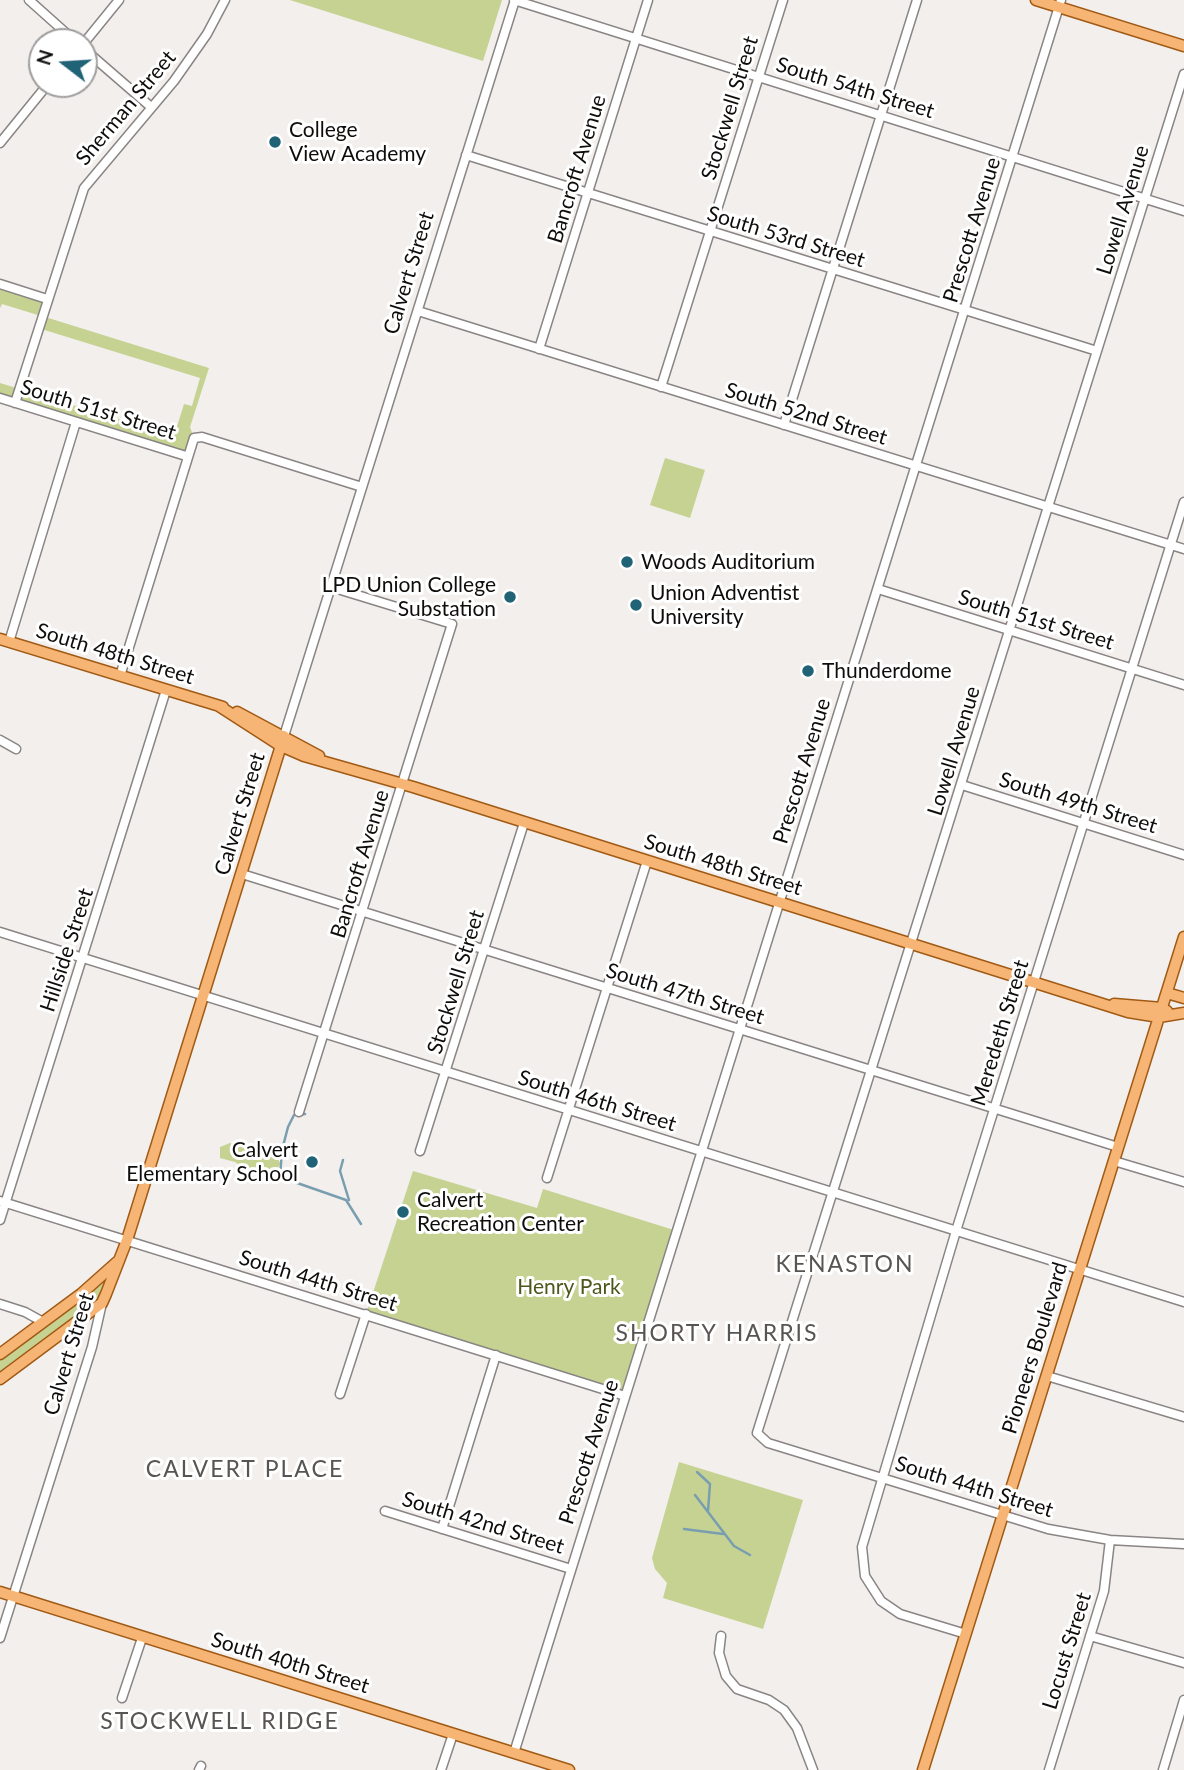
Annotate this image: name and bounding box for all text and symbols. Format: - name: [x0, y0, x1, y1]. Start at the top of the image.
- north arrow: [28, 28, 98, 98]
- street label: Stockwell Street: [696, 33, 764, 183]
- street label: Sherman Street: [71, 46, 181, 170]
- text: N: [31, 47, 57, 68]
- street label: South 54th Street: [773, 52, 937, 124]
- street label: Bancroft Avenue: [542, 92, 612, 246]
- place label: College View Academy: [289, 117, 426, 167]
- marker: College View Academy: [267, 134, 283, 150]
- street label: Lowell Avenue: [1091, 142, 1155, 278]
- street label: Prescott Avenue: [938, 154, 1006, 306]
- street label: South 53rd Street: [704, 201, 868, 273]
- street label: Calvert Street: [378, 209, 440, 337]
- street label: South 51st Street: [17, 374, 179, 446]
- street label: South 52nd Street: [722, 377, 890, 451]
- place label: Woods Auditorium: [641, 549, 815, 575]
- marker: Woods Auditorium: [619, 554, 635, 570]
- place label: LPD Union College Substation: [322, 572, 496, 622]
- place label: Union Adventist University: [650, 580, 799, 630]
- street label: South 51st Street: [955, 584, 1117, 656]
- marker: LPD Union College Substation: [502, 589, 518, 605]
- marker: Union Adventist University: [628, 597, 644, 613]
- street label: South 48th Street: [33, 618, 197, 690]
- place label: Thunderdome: [822, 658, 951, 684]
- marker: Thunderdome: [800, 663, 816, 679]
- street label: Lowell Avenue: [922, 683, 986, 819]
- street label: Prescott Avenue: [768, 695, 836, 847]
- street label: Calvert Street: [209, 750, 271, 878]
- street label: South 49th Street: [996, 767, 1160, 839]
- street label: Bancroft Avenue: [325, 787, 395, 941]
- street label: South 48th Street: [641, 829, 805, 901]
- street label: Hillside Street: [35, 885, 99, 1015]
- street label: Stockwell Street: [422, 907, 490, 1057]
- street label: Meredeth Street: [966, 957, 1034, 1109]
- street label: South 47th Street: [603, 958, 767, 1030]
- street label: South 46th Street: [515, 1065, 679, 1137]
- place label: Calvert Elementary School: [126, 1137, 298, 1187]
- marker: Calvert Elementary School: [304, 1154, 320, 1170]
- place label: Calvert Recreation Center: [417, 1187, 584, 1237]
- marker: Calvert Recreation Center: [395, 1204, 411, 1220]
- street label: South 44th Street: [236, 1245, 400, 1317]
- district label: KENASTON: [777, 1251, 913, 1279]
- street label: Pioneers Boulevard: [997, 1259, 1073, 1437]
- park label: Henry Park: [517, 1274, 621, 1300]
- street label: Calvert Street: [38, 1290, 100, 1418]
- district label: SHORTY HARRIS: [617, 1320, 817, 1348]
- street label: Prescott Avenue: [554, 1376, 624, 1528]
- street label: South 44th Street: [892, 1451, 1056, 1523]
- district label: CALVERT PLACE: [147, 1456, 343, 1484]
- street label: South 42nd Street: [399, 1486, 567, 1560]
- street label: Locust Street: [1037, 1589, 1097, 1713]
- street label: South 40th Street: [208, 1627, 372, 1699]
- district label: STOCKWELL RIDGE: [102, 1708, 338, 1736]

